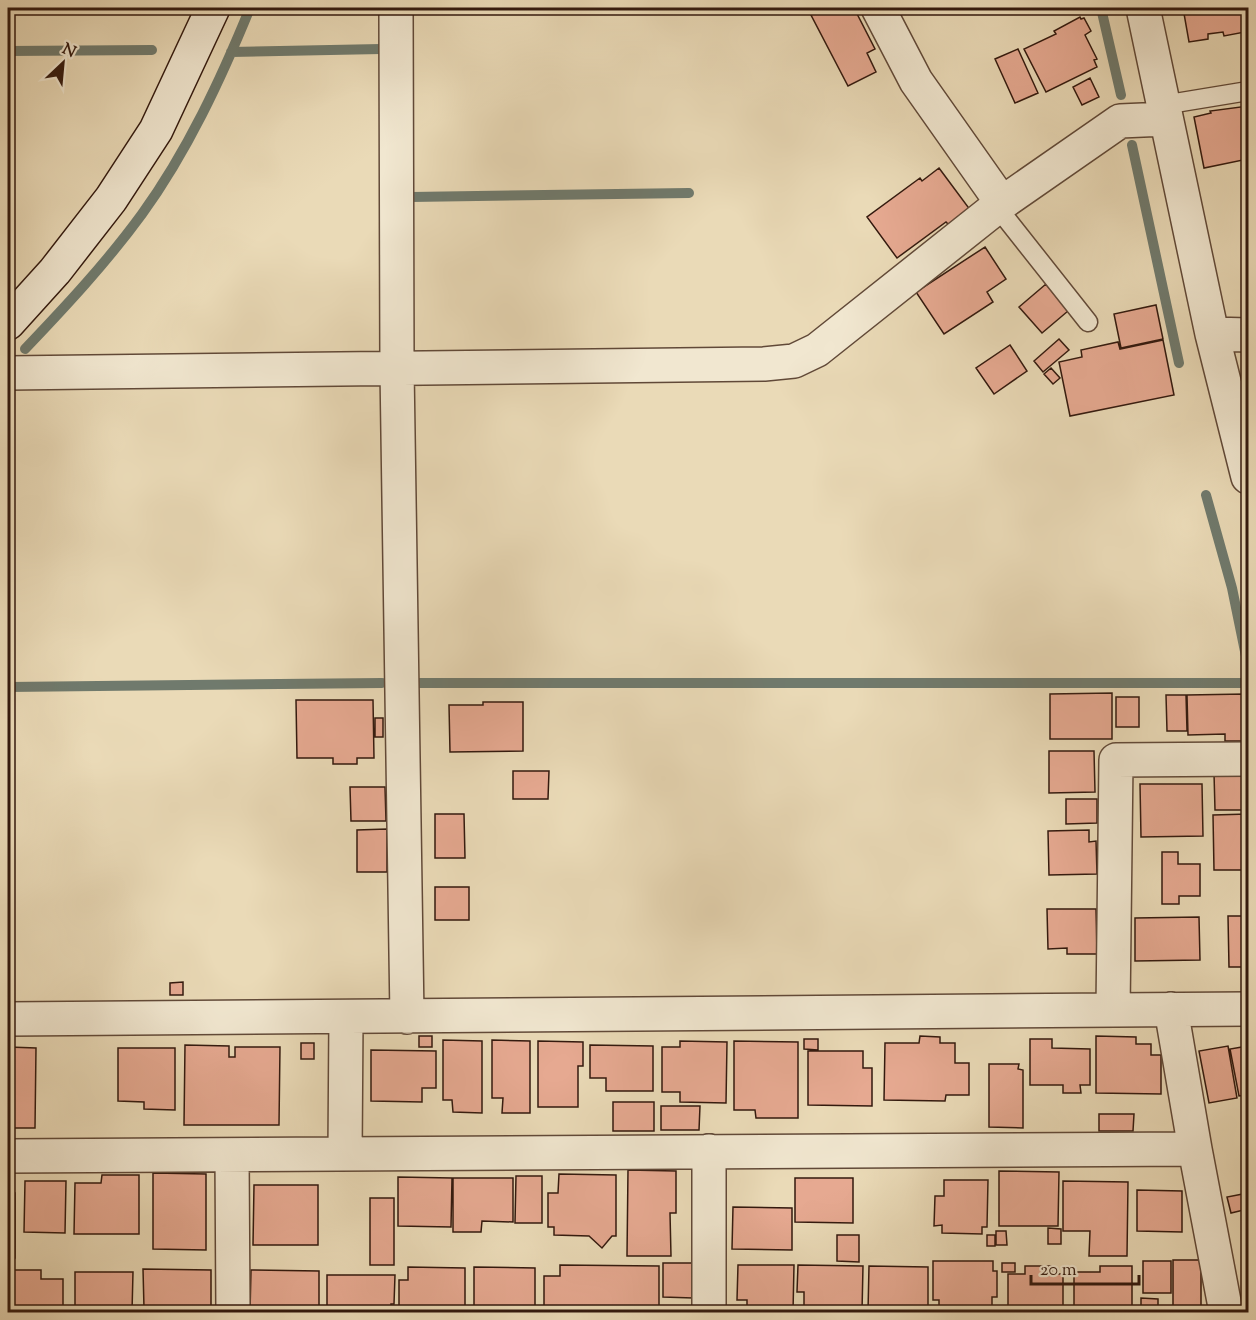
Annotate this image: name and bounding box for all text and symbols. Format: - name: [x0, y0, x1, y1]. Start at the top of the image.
- north arrow: [33, 33, 93, 93]
- text: N: [58, 39, 79, 65]
- scale bar: [1031, 1248, 1139, 1286]
- text: 20 m: [1040, 1258, 1077, 1284]

